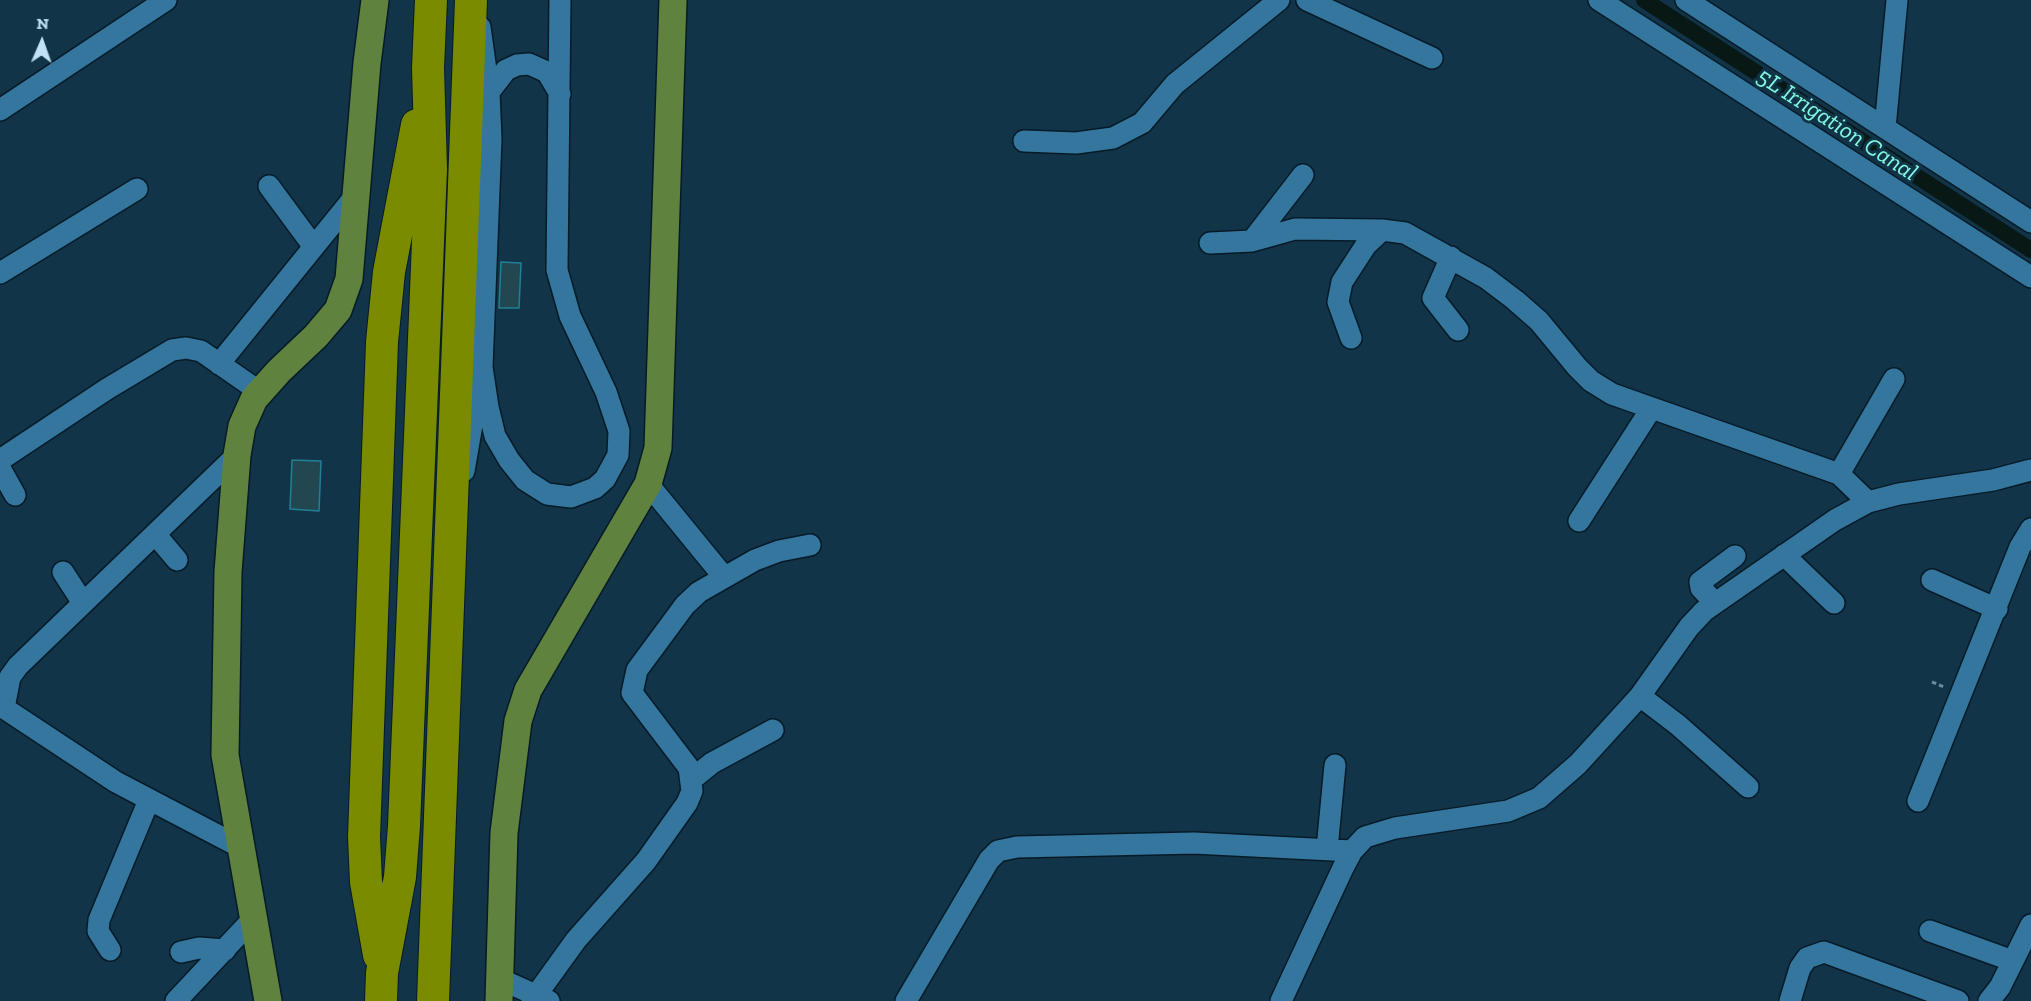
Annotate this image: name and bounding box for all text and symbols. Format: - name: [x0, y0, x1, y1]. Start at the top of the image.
- north arrow: [12, 12, 72, 72]
- text: N: [36, 14, 49, 33]
- water label: 5L Irrigation Canal: [1751, 62, 1923, 188]

